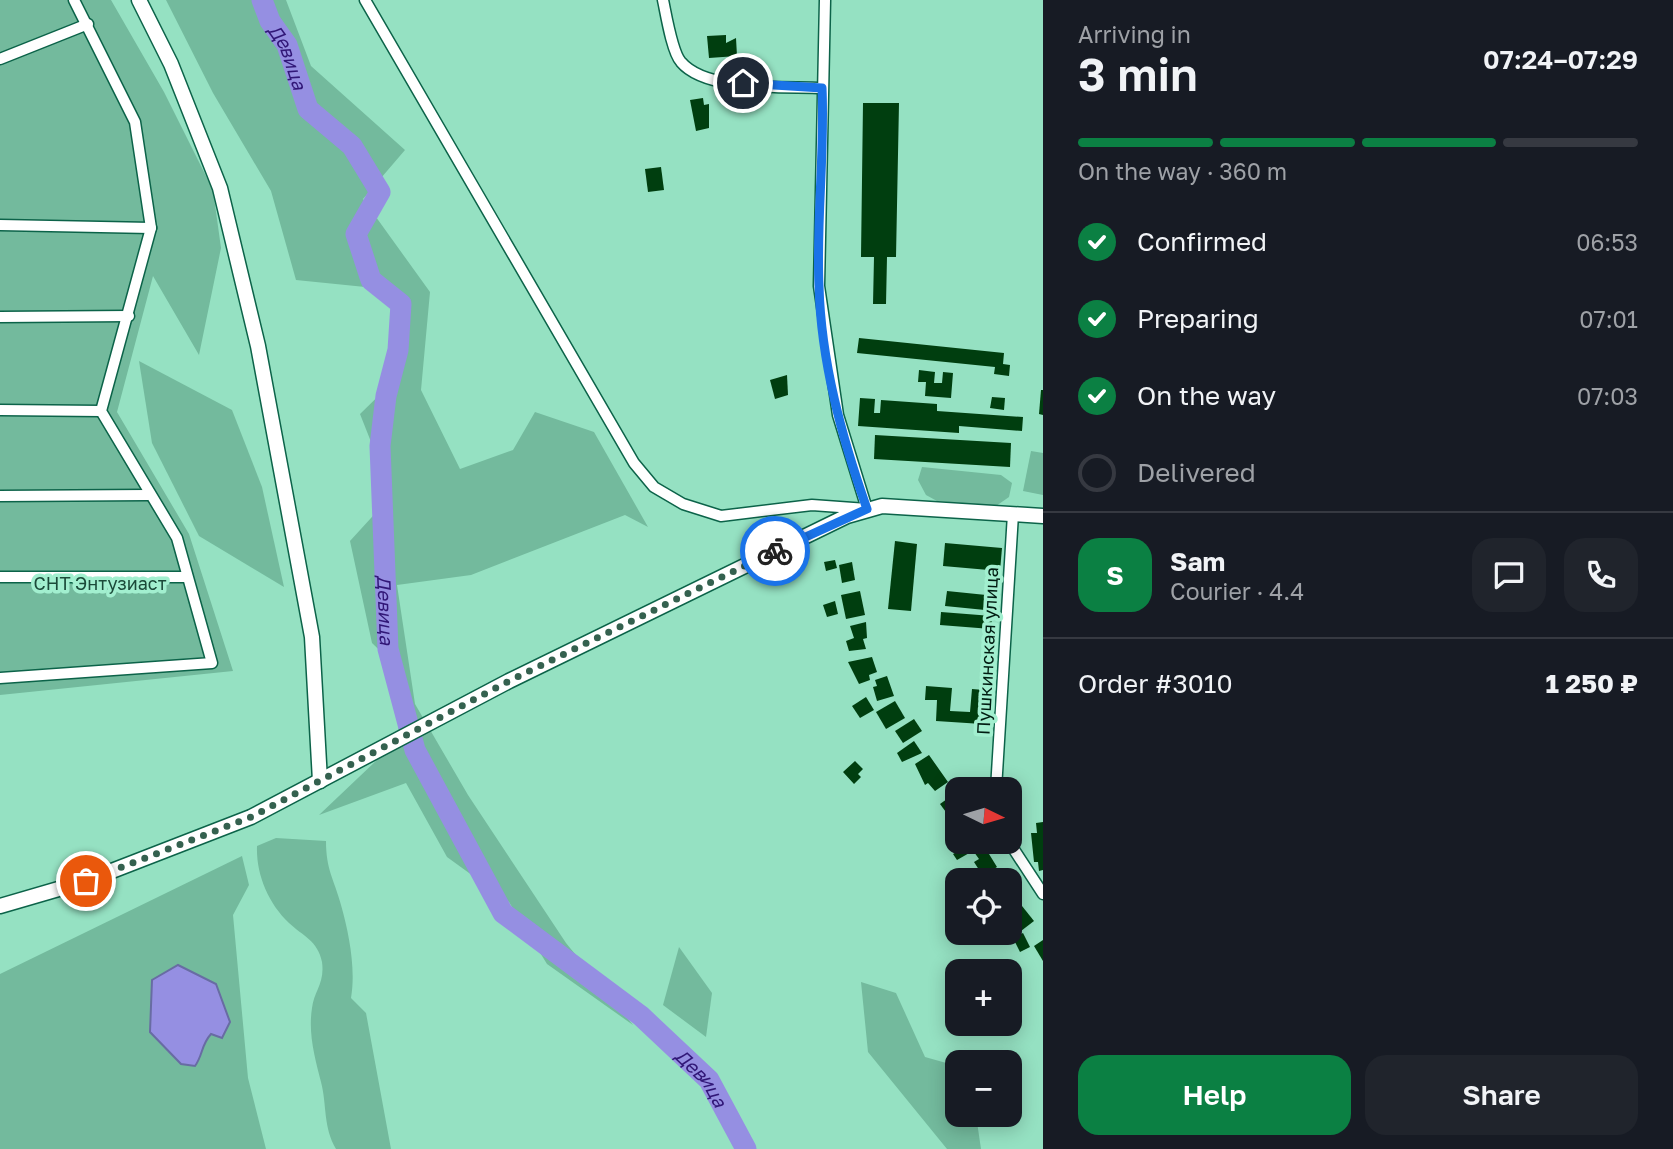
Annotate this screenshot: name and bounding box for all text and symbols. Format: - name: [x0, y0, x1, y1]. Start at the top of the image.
- water label: Девица: [263, 18, 313, 93]
- text: Arriving in: [1078, 20, 1191, 48]
- text: 07:24–07:29: [1483, 44, 1638, 75]
- text: 3 min: [1078, 46, 1198, 101]
- pin: [713, 53, 773, 113]
- icon: home: [724, 64, 762, 102]
- text: On the way · 360 m: [1078, 157, 1287, 185]
- icon: check: [1078, 223, 1116, 261]
- text: Confirmed: [1137, 226, 1267, 257]
- text: 06:53: [1576, 228, 1638, 256]
- icon: check: [1078, 300, 1116, 338]
- text: Preparing: [1137, 303, 1259, 334]
- text: 07:01: [1579, 305, 1638, 333]
- icon: check: [1078, 377, 1116, 415]
- text: On the way: [1137, 380, 1276, 411]
- text: 07:03: [1577, 382, 1638, 410]
- text: Delivered: [1137, 457, 1256, 488]
- courier: [740, 516, 810, 586]
- icon: bike: [756, 532, 794, 570]
- button: chat: [1472, 538, 1546, 612]
- button: phone: [1564, 538, 1638, 612]
- text: Sam: [1170, 546, 1225, 577]
- text: S: [1106, 560, 1124, 591]
- street label: Пушкинская улица: [972, 566, 1002, 736]
- park label: СНТ Энтузиаст: [34, 572, 167, 594]
- water label: Девица: [374, 574, 399, 647]
- text: Courier · 4.4: [1170, 577, 1304, 605]
- text: Order #3010: [1078, 668, 1233, 699]
- text: 1 250 ₽: [1545, 668, 1638, 699]
- north arrow: [945, 777, 1022, 854]
- map controls: [945, 777, 1022, 1127]
- pin: [56, 851, 116, 911]
- icon: bag: [67, 862, 105, 900]
- button: locate: [945, 868, 1022, 945]
- button: +: [945, 959, 1022, 1036]
- water label: Девица: [670, 1043, 733, 1112]
- button: −: [945, 1050, 1022, 1127]
- button: Help: [1078, 1055, 1351, 1135]
- button: Share: [1365, 1055, 1638, 1135]

